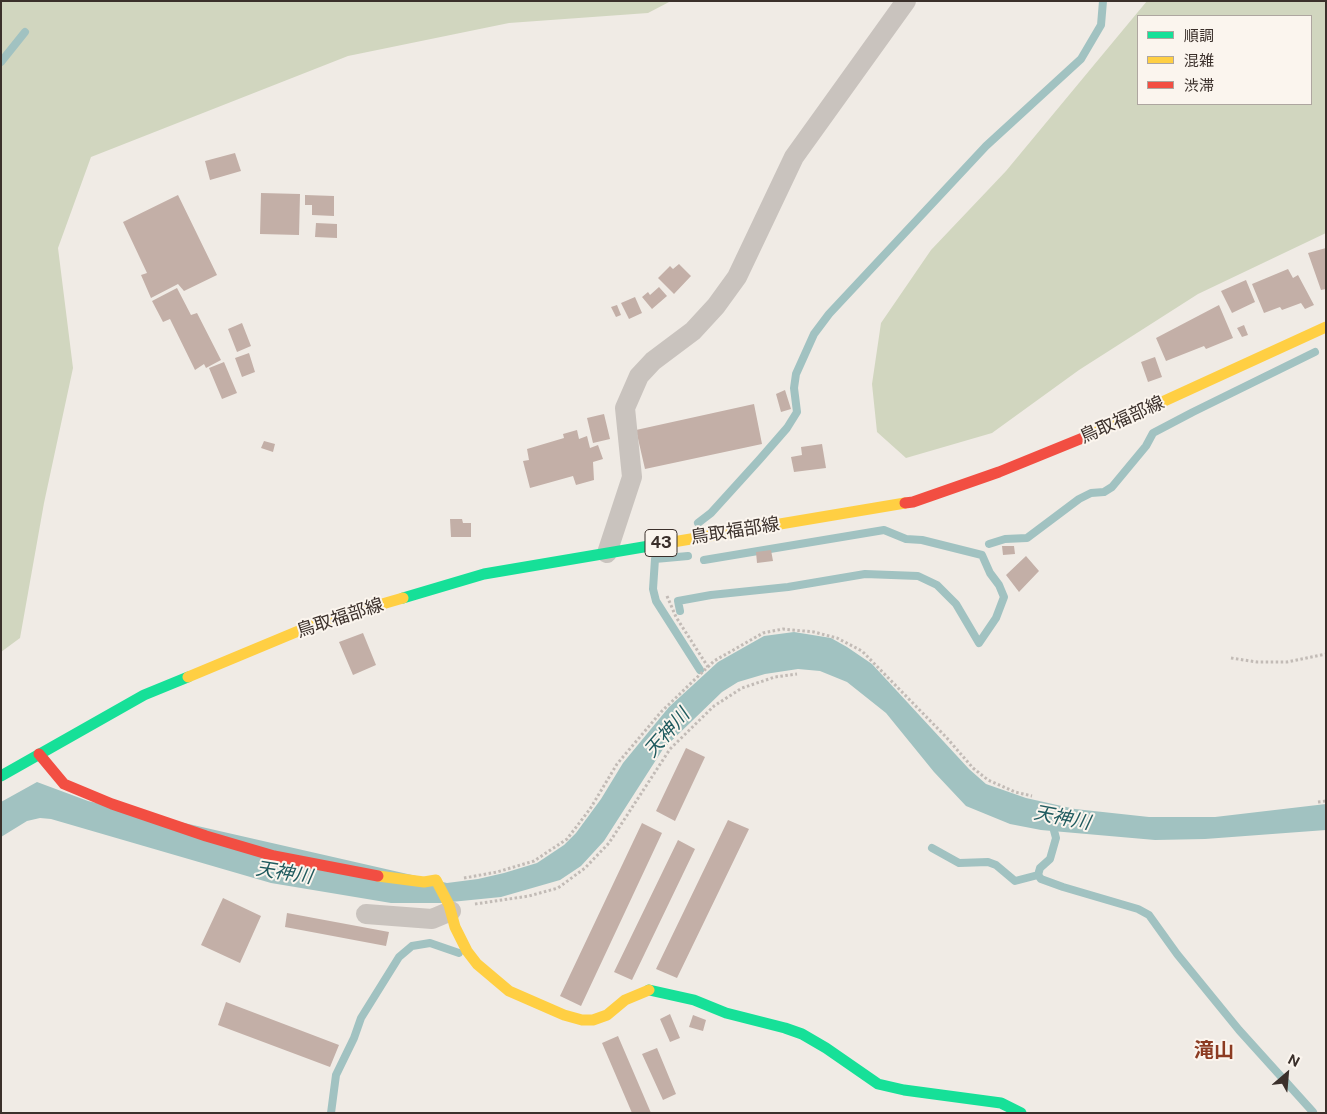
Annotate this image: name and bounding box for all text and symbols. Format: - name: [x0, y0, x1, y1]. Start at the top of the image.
- legend: [1137, 15, 1312, 105]
- text: 順調: [1184, 27, 1214, 44]
- text: 混雑: [1184, 52, 1214, 69]
- text: 渋滞: [1184, 77, 1214, 94]
- street label: 鳥取福部線: [1076, 392, 1168, 448]
- street label: 鳥取福部線: [689, 513, 781, 549]
- road number: 43: [645, 530, 677, 556]
- street label: 鳥取福部線: [294, 594, 386, 642]
- water label: 天神川: [640, 704, 694, 762]
- water label: 天神川: [1032, 801, 1092, 835]
- water label: 天神川: [254, 857, 314, 889]
- district label: 滝山: [1194, 1039, 1234, 1063]
- north arrow: [1262, 1049, 1312, 1099]
- text: N: [1285, 1051, 1302, 1070]

